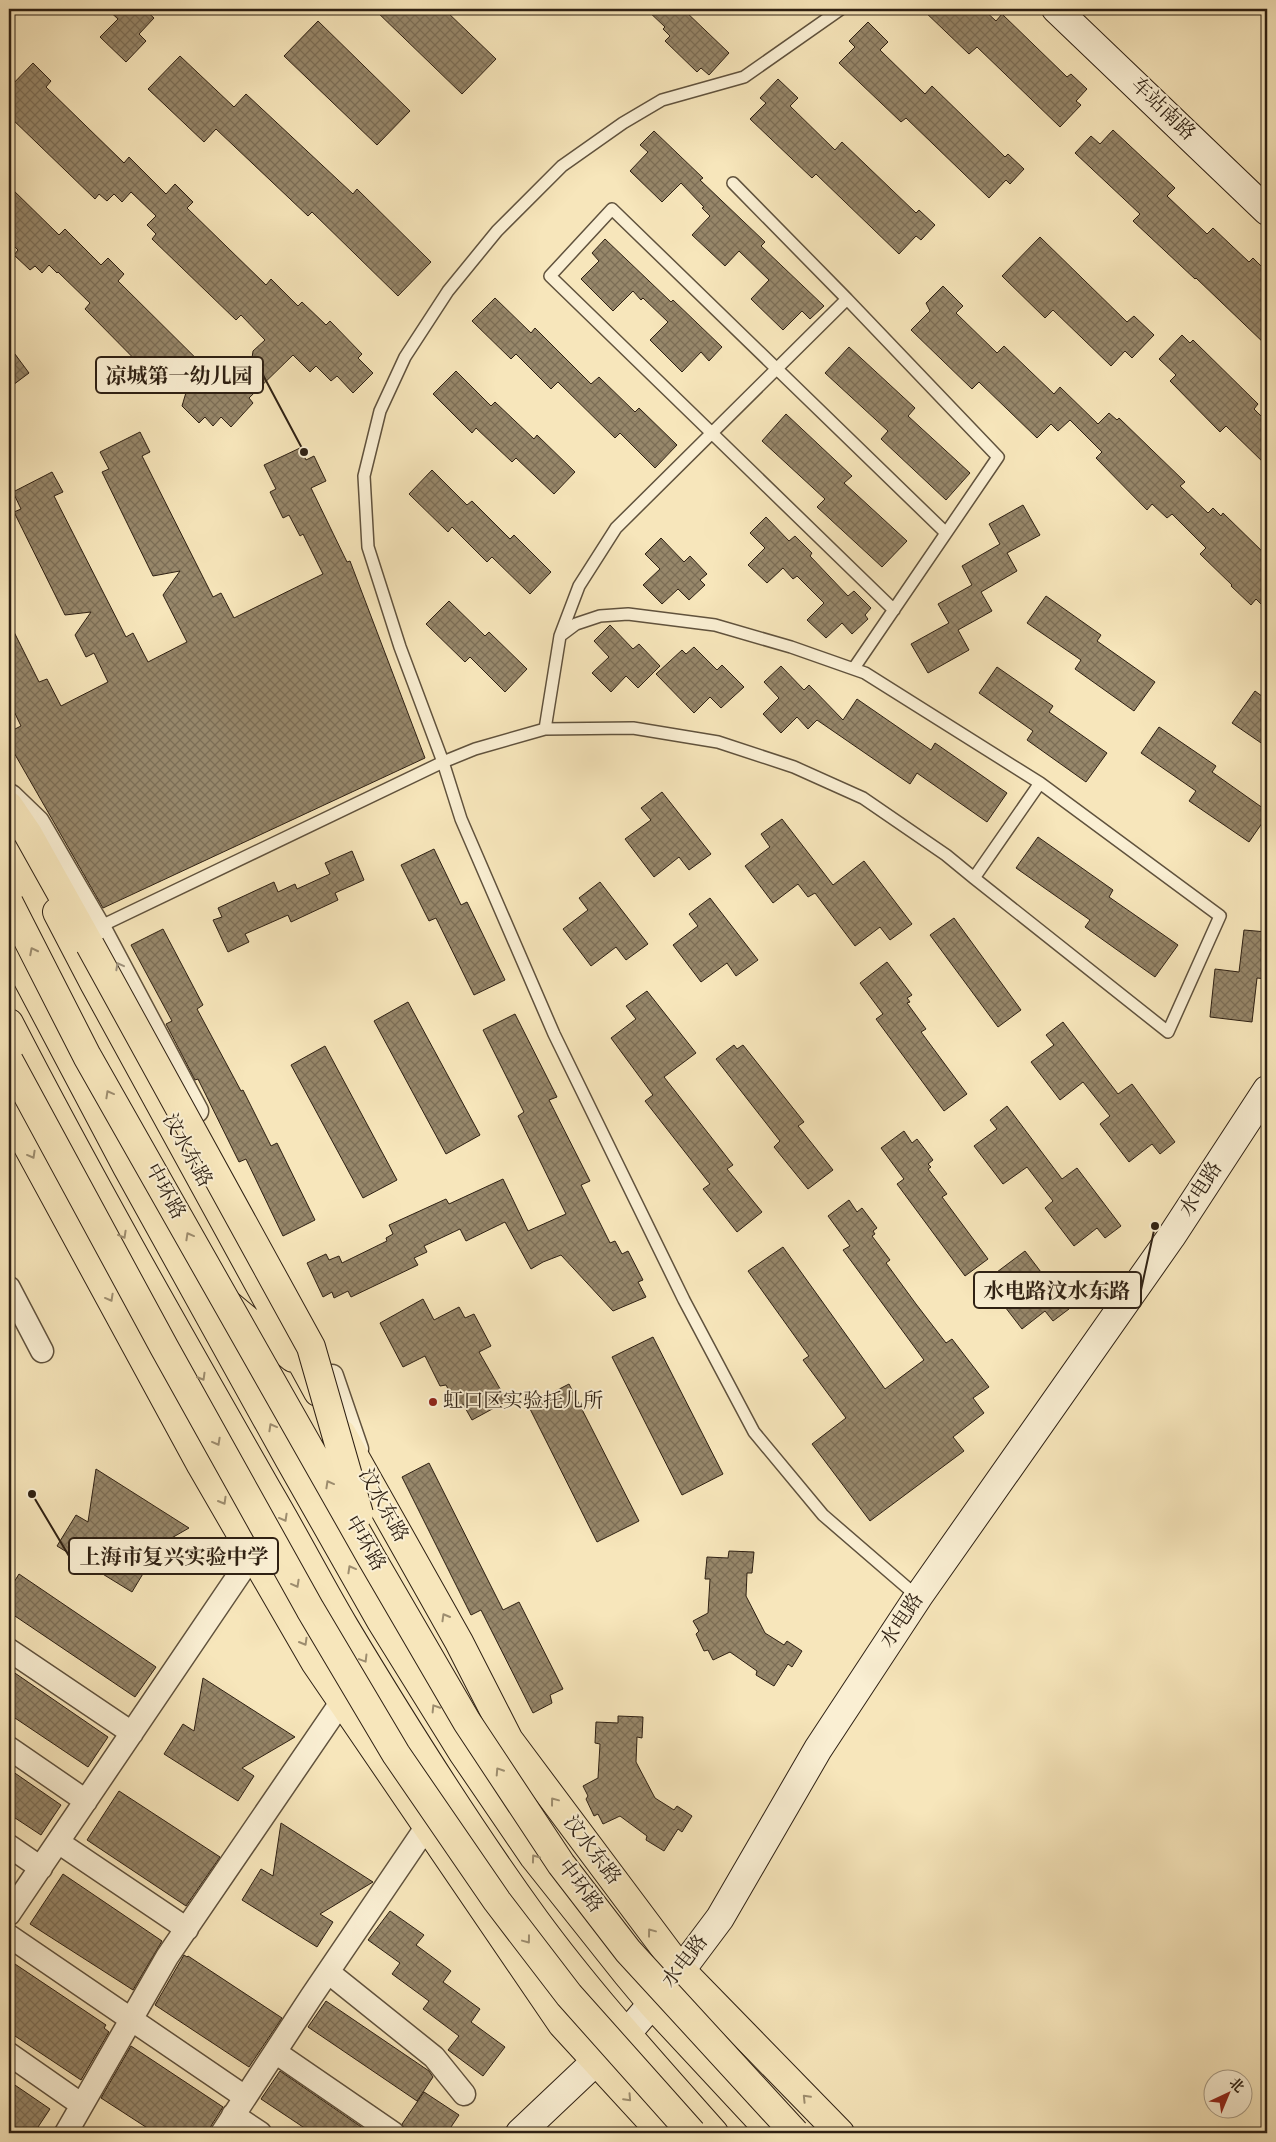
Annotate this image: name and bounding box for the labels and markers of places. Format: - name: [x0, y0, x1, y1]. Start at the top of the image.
- callout: 凉城第一幼儿园: [96, 357, 263, 393]
- callout: 水电路汶水东路: [974, 1272, 1141, 1308]
- place label: 虹口区实验托儿所: [443, 1388, 603, 1417]
- marker: 虹口区实验托儿所: [427, 1396, 439, 1408]
- callout: 上海市复兴实验中学: [69, 1538, 278, 1574]

